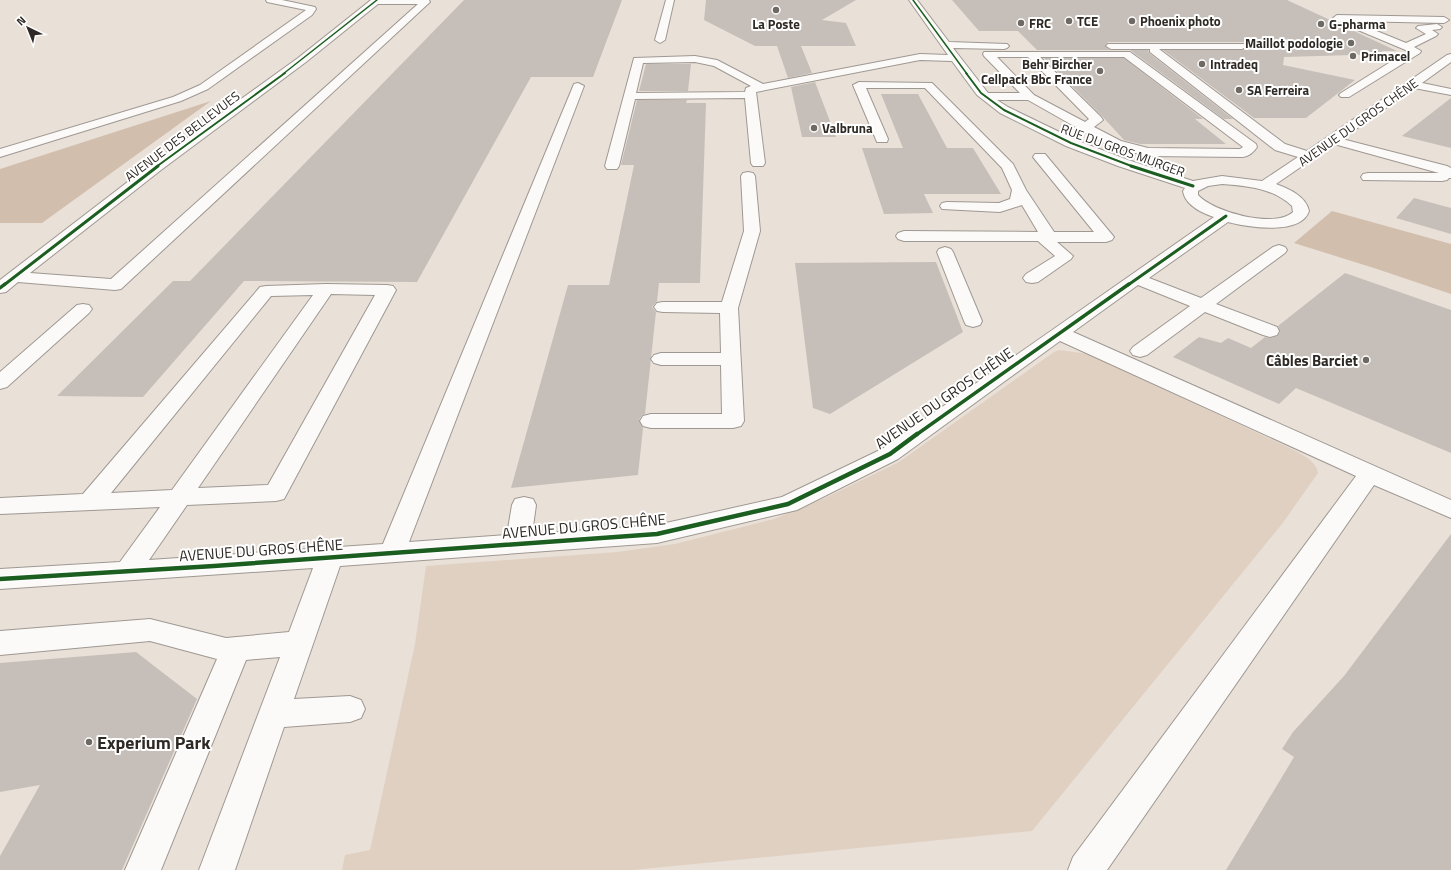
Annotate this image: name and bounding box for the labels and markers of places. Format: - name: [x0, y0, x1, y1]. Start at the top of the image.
- marker: La Poste: [771, 5, 781, 15]
- place label: TCE: [1077, 11, 1098, 31]
- place label: Phoenix photo: [1140, 11, 1221, 31]
- place label: FRC: [1029, 13, 1051, 33]
- place label: La Poste: [752, 14, 800, 34]
- place label: G-pharma: [1329, 14, 1386, 34]
- marker: TCE: [1064, 16, 1074, 26]
- marker: Phoenix photo: [1127, 16, 1137, 26]
- marker: FRC: [1016, 18, 1026, 28]
- marker: G-pharma: [1316, 19, 1326, 29]
- place label: Maillot podologie: [1245, 33, 1343, 53]
- marker: Maillot podologie: [1346, 38, 1356, 48]
- place label: Primacel: [1361, 46, 1410, 66]
- marker: Primacel: [1348, 51, 1358, 61]
- place label: Behr Bircher Cellpack Bbc France: [981, 54, 1092, 89]
- place label: Intradeq: [1210, 54, 1258, 74]
- marker: Intradeq: [1197, 59, 1207, 69]
- marker: Behr Bircher Cellpack Bbc France: [1095, 66, 1105, 76]
- place label: SA Ferreira: [1247, 80, 1309, 100]
- marker: SA Ferreira: [1234, 85, 1244, 95]
- place label: Valbruna: [822, 118, 873, 138]
- marker: Valbruna: [809, 123, 819, 133]
- place label: Câbles Barciet: [1266, 349, 1359, 372]
- marker: Câbles Barciet: [1361, 355, 1371, 365]
- place label: Experium Park: [97, 729, 211, 756]
- marker: Experium Park: [84, 737, 94, 747]

